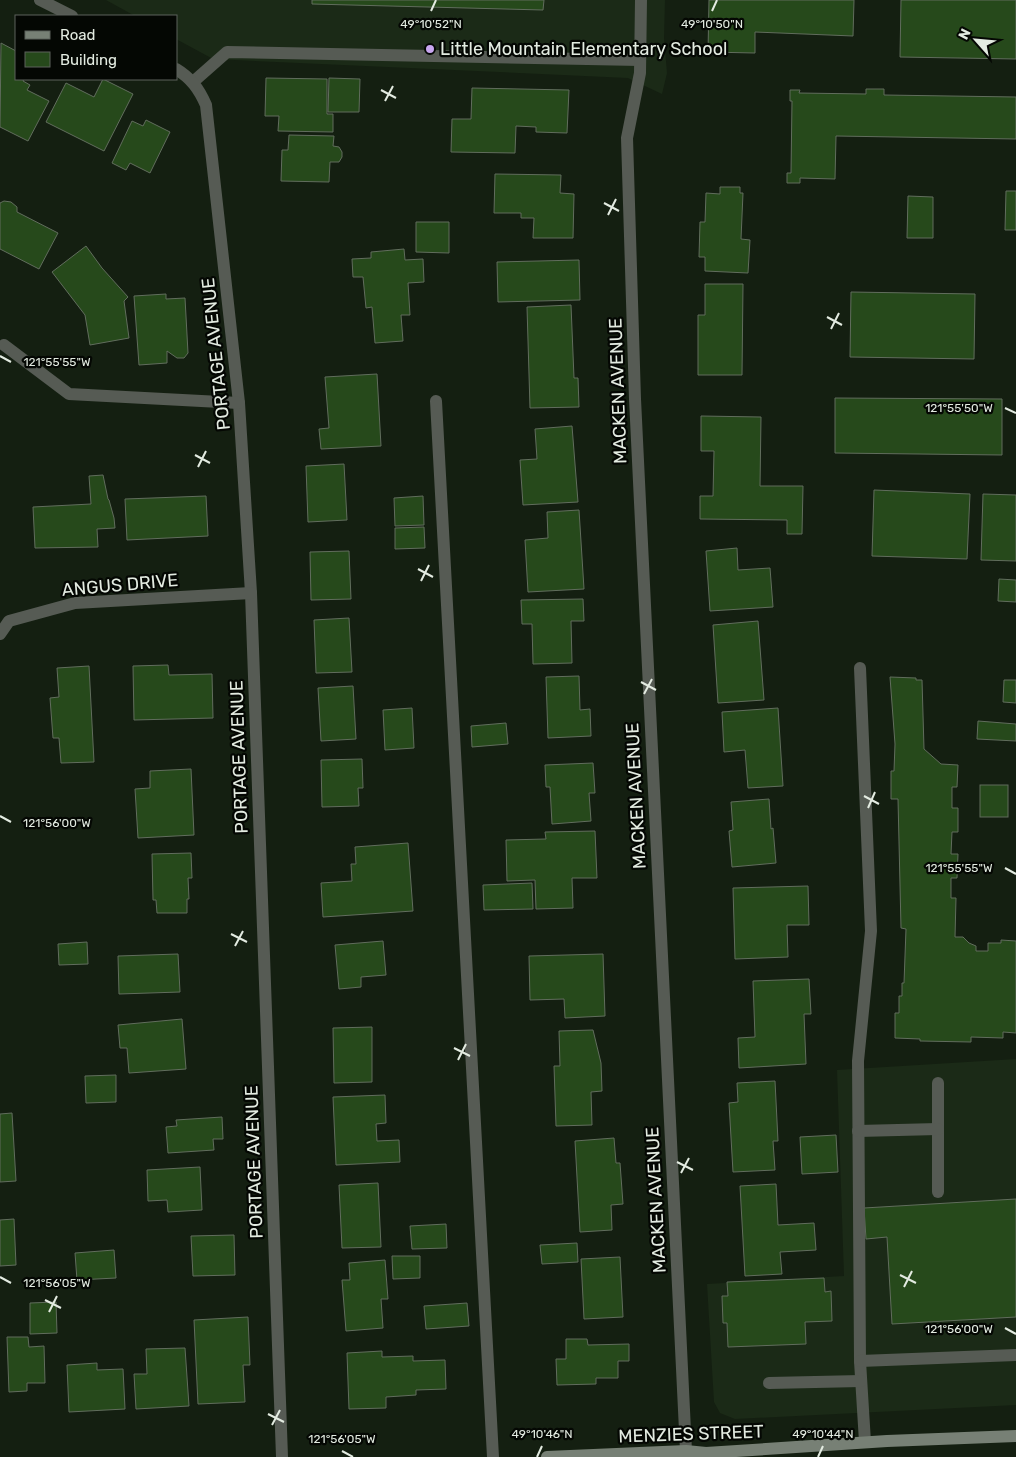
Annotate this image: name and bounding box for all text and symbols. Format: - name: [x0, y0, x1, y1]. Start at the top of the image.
- legend: [15, 15, 178, 80]
- north arrow: [951, 15, 1001, 65]
- text: 49°10'52"N: [400, 17, 462, 31]
- text: 49°10'50"N: [681, 17, 743, 31]
- text: Road: [60, 26, 96, 44]
- text: N: [955, 26, 975, 43]
- place label: Little Mountain Elementary School: [440, 38, 727, 60]
- marker: Little Mountain Elementary School: [424, 43, 436, 55]
- text: Building: [60, 51, 117, 69]
- street label: PORTAGE AVENUE: [197, 277, 235, 431]
- street label: MACKEN AVENUE: [604, 318, 632, 464]
- text: 121°55'55"W: [23, 355, 91, 369]
- text: 121°55'50"W: [925, 401, 993, 415]
- street label: ANGUS DRIVE: [61, 569, 179, 601]
- street label: PORTAGE AVENUE: [225, 680, 253, 834]
- street label: MACKEN AVENUE: [621, 722, 651, 870]
- text: 121°56'00"W: [23, 816, 91, 830]
- text: 121°55'55"W: [925, 861, 993, 875]
- street label: PORTAGE AVENUE: [240, 1085, 268, 1239]
- street label: MACKEN AVENUE: [641, 1126, 671, 1274]
- text: 121°56'05"W: [23, 1276, 91, 1290]
- text: 121°56'00"W: [925, 1322, 993, 1336]
- street label: MENZIES STREET: [618, 1420, 764, 1448]
- text: 49°10'46"N: [512, 1427, 572, 1441]
- text: 49°10'44"N: [792, 1427, 854, 1441]
- text: 121°56'05"W: [308, 1432, 376, 1446]

